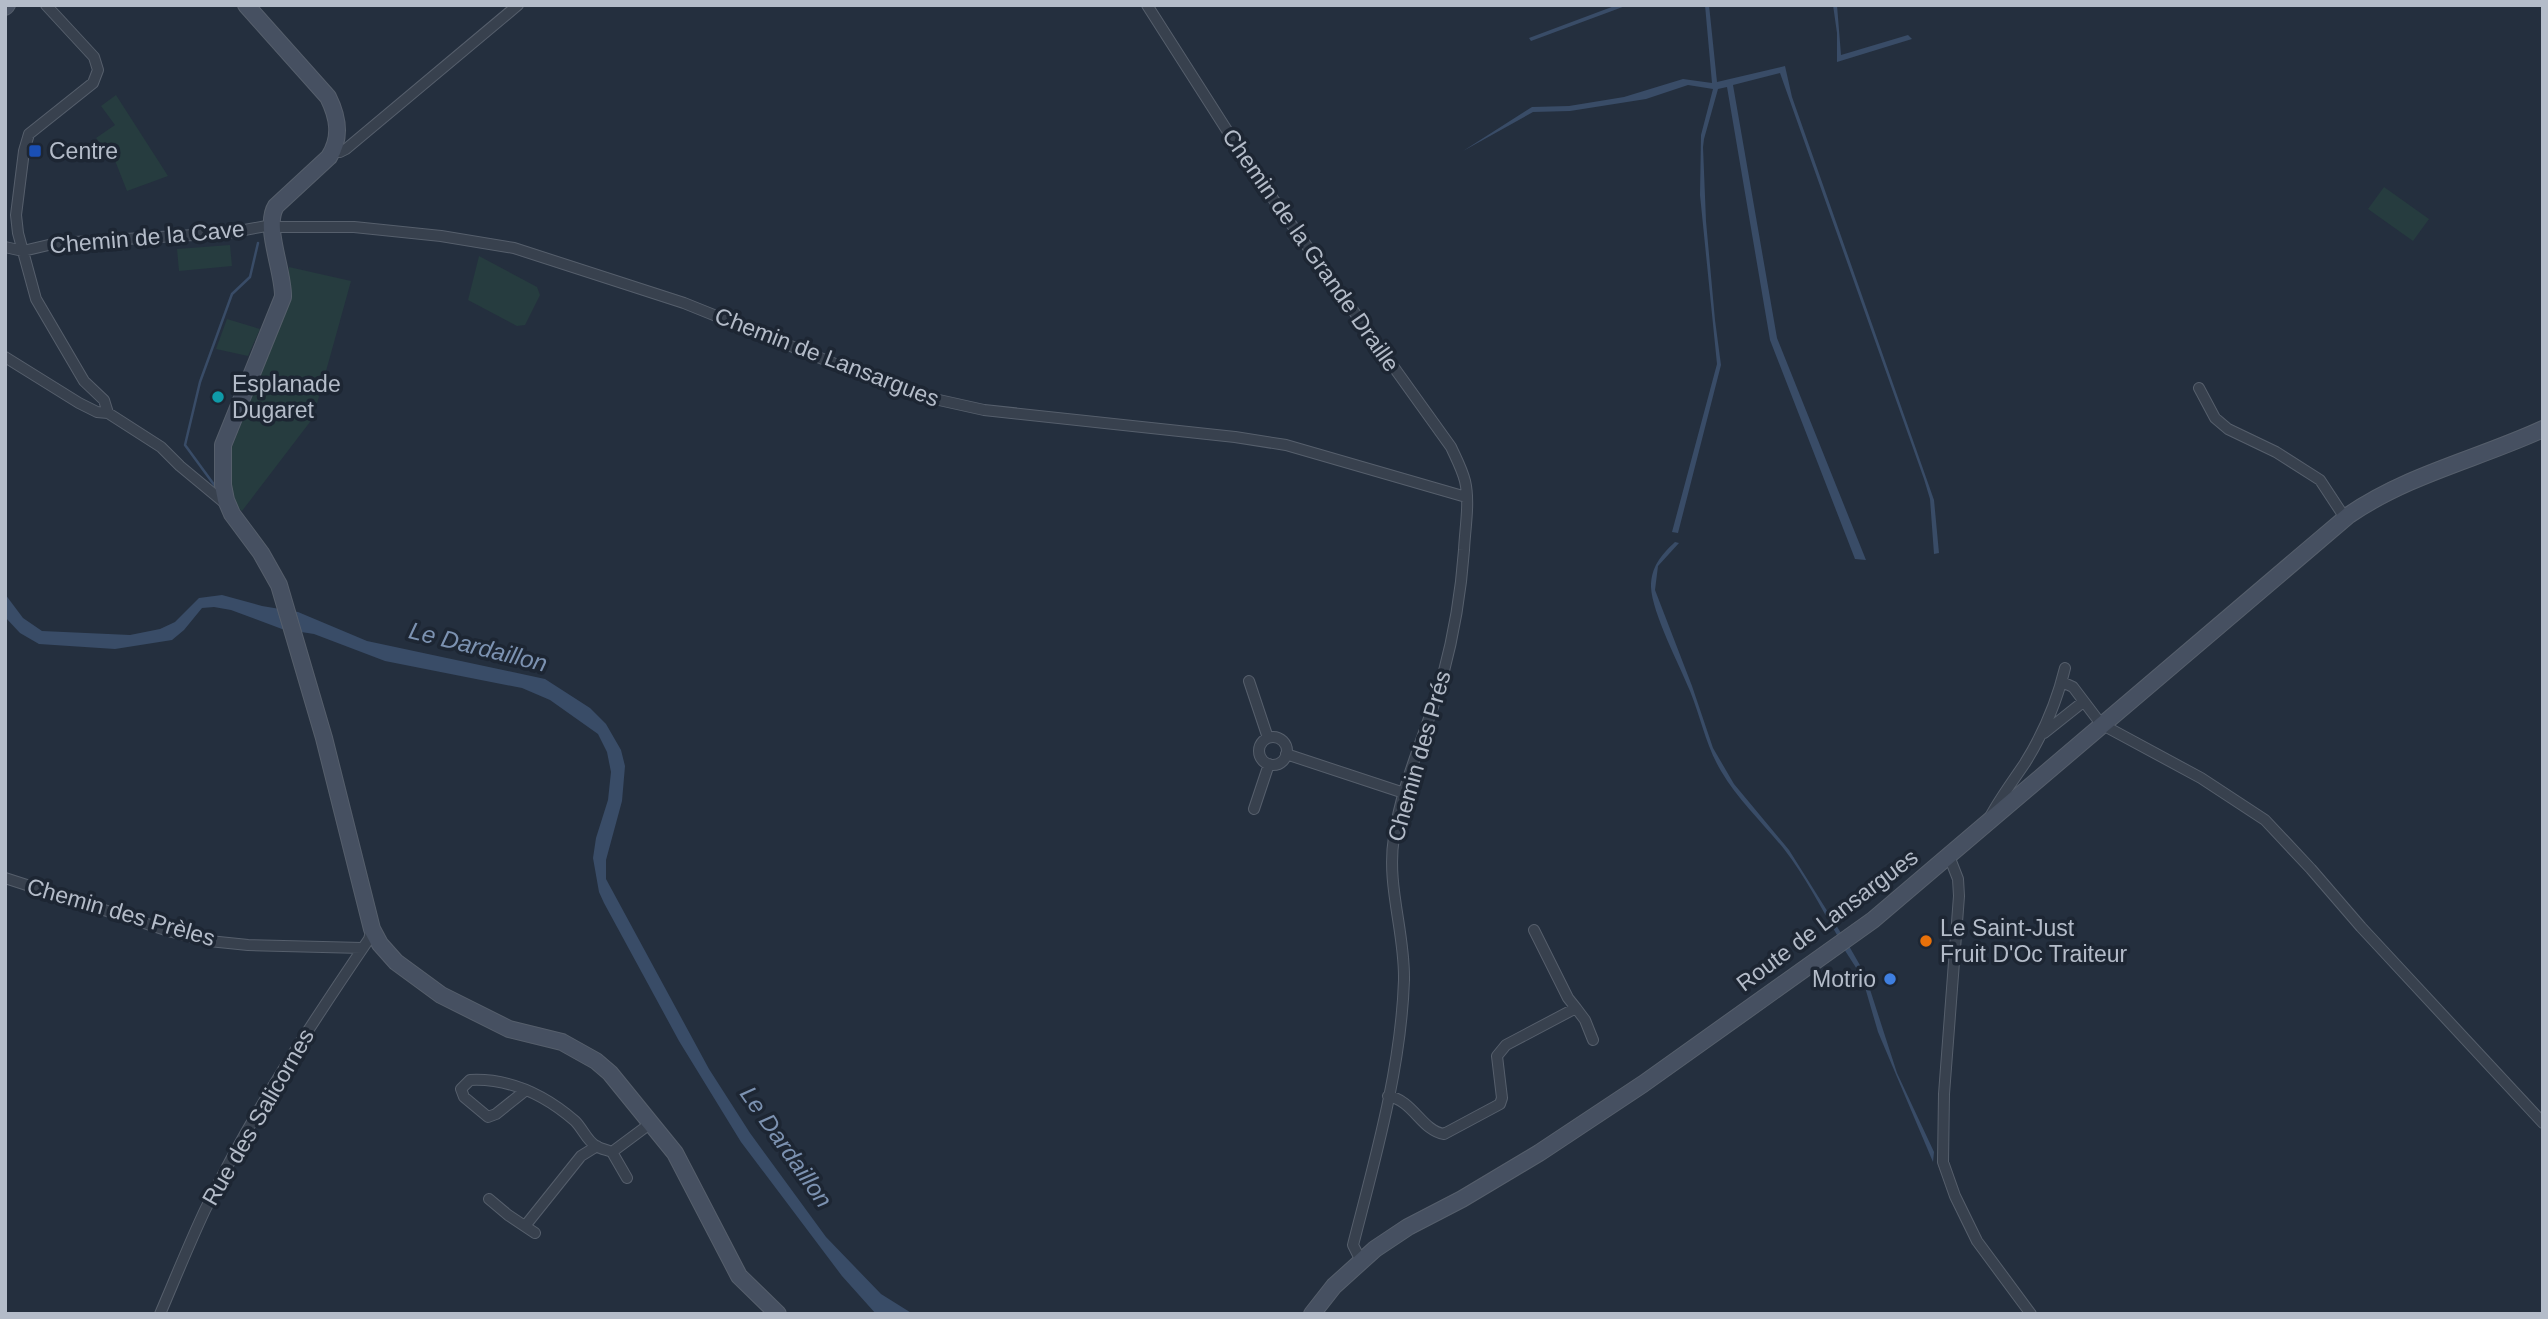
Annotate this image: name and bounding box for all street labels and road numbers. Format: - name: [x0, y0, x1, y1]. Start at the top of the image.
- street label: Chemin de la Grande Draille: [1217, 124, 1405, 376]
- street label: Chemin de la Cave: [48, 216, 246, 258]
- street label: Chemin de Lansargues: [711, 302, 943, 412]
- street label: Chemin des Prés: [1382, 668, 1456, 844]
- street label: Route de Lansargues: [1731, 843, 1923, 997]
- street label: Chemin des Prèles: [24, 873, 218, 951]
- street label: Rue des Salicornes: [197, 1024, 319, 1210]

